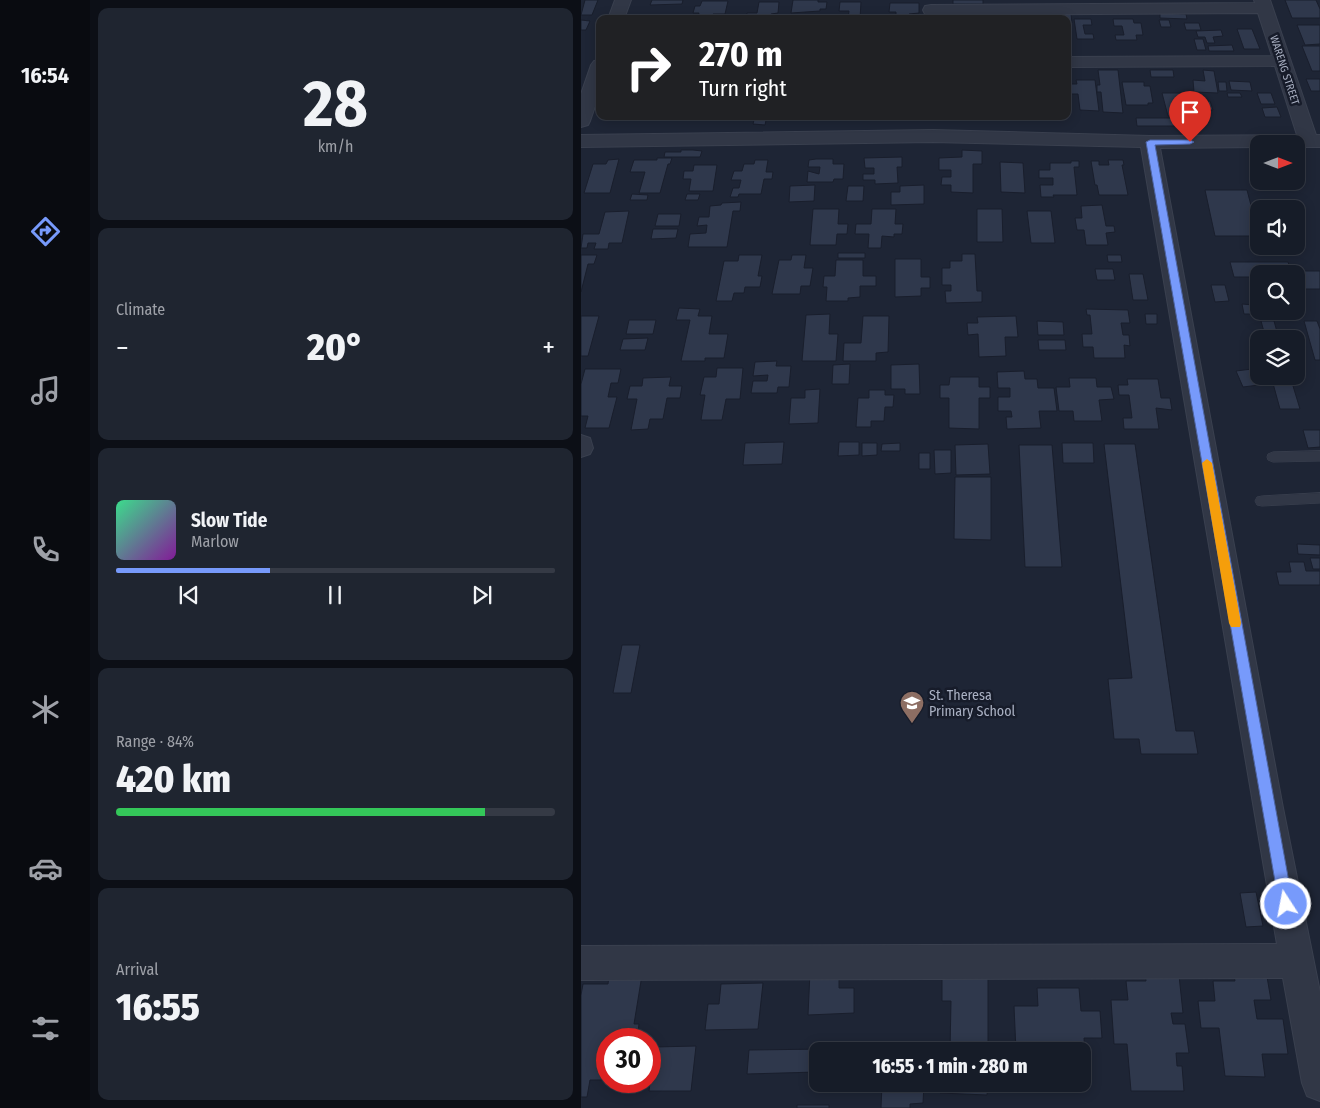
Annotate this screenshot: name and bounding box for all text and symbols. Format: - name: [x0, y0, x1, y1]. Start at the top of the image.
- text: 270 m: [699, 33, 783, 75]
- street label: WARENG STREET: [1267, 34, 1302, 107]
- icon: right: [616, 35, 681, 100]
- text: 16:54: [21, 62, 69, 89]
- text: 28: [303, 65, 368, 143]
- text: Turn right: [699, 75, 787, 102]
- pin: [1169, 91, 1211, 142]
- icon: arrive: [1176, 98, 1204, 126]
- north arrow: [1250, 135, 1305, 190]
- map controls: [1250, 135, 1305, 385]
- text: km/h: [318, 137, 353, 156]
- button: sound: [1250, 200, 1305, 255]
- icon: directions: [28, 214, 63, 249]
- button: search: [1250, 265, 1305, 320]
- text: Climate: [116, 300, 165, 319]
- text: 20°: [307, 324, 364, 370]
- button: layers: [1250, 330, 1305, 385]
- text: −: [116, 331, 129, 364]
- text: +: [542, 331, 555, 364]
- icon: music: [28, 373, 63, 408]
- text: Slow Tide: [191, 509, 267, 532]
- icon: phone: [28, 532, 63, 567]
- text: Marlow: [191, 532, 239, 551]
- icon: previous: [175, 581, 203, 609]
- icon: pause: [321, 581, 349, 609]
- icon: next: [468, 581, 496, 609]
- place label: St. Theresa Primary School: [929, 687, 1016, 720]
- school or university icon: St. Theresa Primary School: [899, 690, 925, 724]
- icon: climate: [28, 692, 63, 727]
- text: Range · 84%: [116, 732, 194, 751]
- text: 420 km: [116, 756, 231, 802]
- icon: car: [28, 851, 63, 886]
- position arrow: [1259, 877, 1311, 929]
- text: Arrival: [116, 960, 158, 979]
- text: 16:55: [116, 984, 200, 1030]
- icon: filters: [28, 1011, 63, 1046]
- speed limit sign: 30: [596, 1028, 661, 1093]
- text: 16:55 · 1 min · 280 m: [872, 1055, 1028, 1078]

